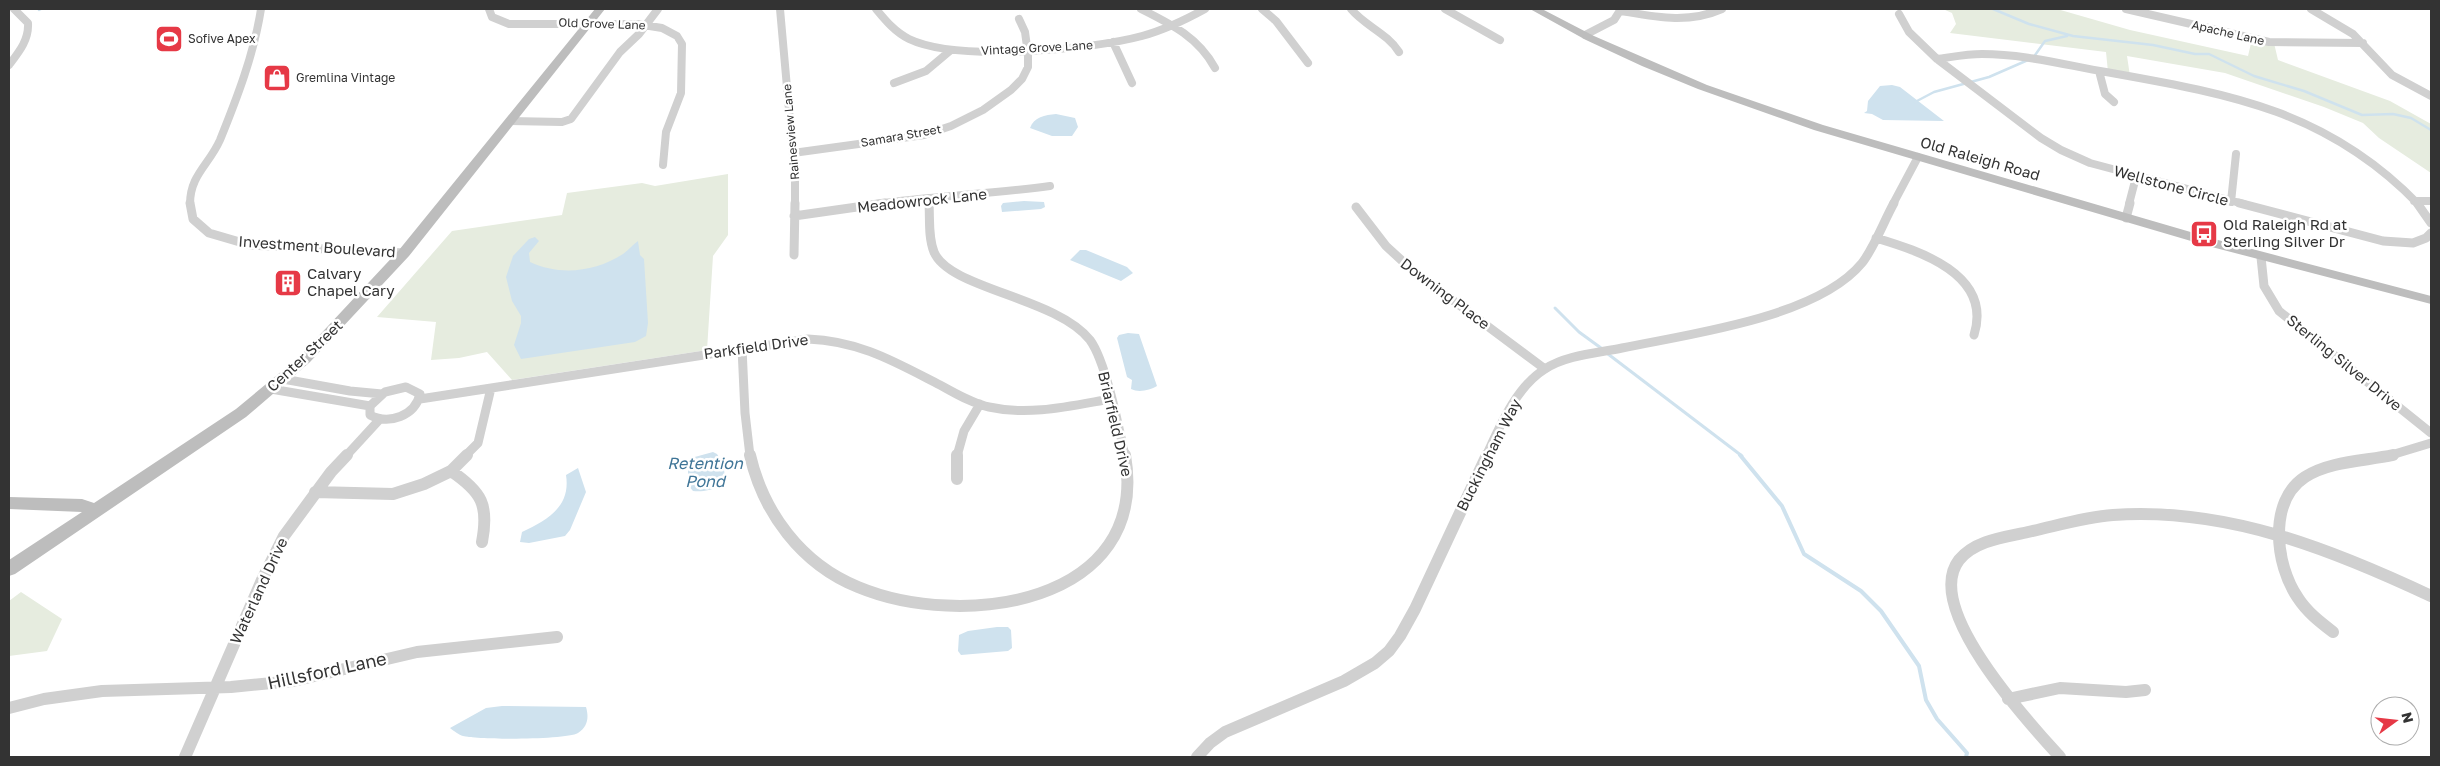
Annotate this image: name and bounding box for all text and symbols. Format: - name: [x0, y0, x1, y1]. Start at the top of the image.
- street label: Old Grove Lane: [558, 14, 646, 33]
- street label: Apache Lane: [2190, 17, 2266, 48]
- sports icon: Sofive Apex: [154, 24, 184, 54]
- place label: Sofive Apex: [188, 31, 256, 46]
- street label: Vintage Grove Lane: [981, 37, 1093, 58]
- shop icon: Gremlina Vintage: [262, 63, 292, 93]
- place label: Gremlina Vintage: [296, 70, 395, 85]
- street label: Rainesview Lane: [779, 83, 802, 181]
- street label: Samara Street: [859, 121, 943, 150]
- street label: Old Raleigh Road: [1918, 132, 2042, 184]
- street label: Wellstone Circle: [2112, 161, 2231, 209]
- street label: Meadowrock Lane: [856, 184, 988, 216]
- place label: Old Raleigh Rd at Sterling Silver Dr: [2223, 215, 2347, 250]
- bus stop icon: Old Raleigh Rd at Sterling Silver Dr: [2189, 219, 2219, 249]
- street label: Investment Boulevard: [238, 232, 396, 260]
- street label: Downing Place: [1397, 254, 1494, 333]
- place label: Calvary Chapel Cary: [307, 264, 395, 299]
- building icon: Calvary Chapel Cary: [273, 268, 303, 298]
- street label: Sterling Silver Drive: [2284, 310, 2406, 414]
- street label: Center Street: [263, 316, 346, 395]
- street label: Parkfield Drive: [702, 330, 810, 362]
- street label: Briarfield Drive: [1095, 369, 1137, 478]
- street label: Buckingham Way: [1452, 395, 1524, 514]
- water label: Retention Pond: [667, 453, 744, 491]
- street label: Waterland Drive: [226, 534, 291, 647]
- street label: Hillsford Lane: [265, 647, 388, 693]
- north arrow: [2370, 696, 2420, 746]
- text: N: [2398, 710, 2418, 725]

